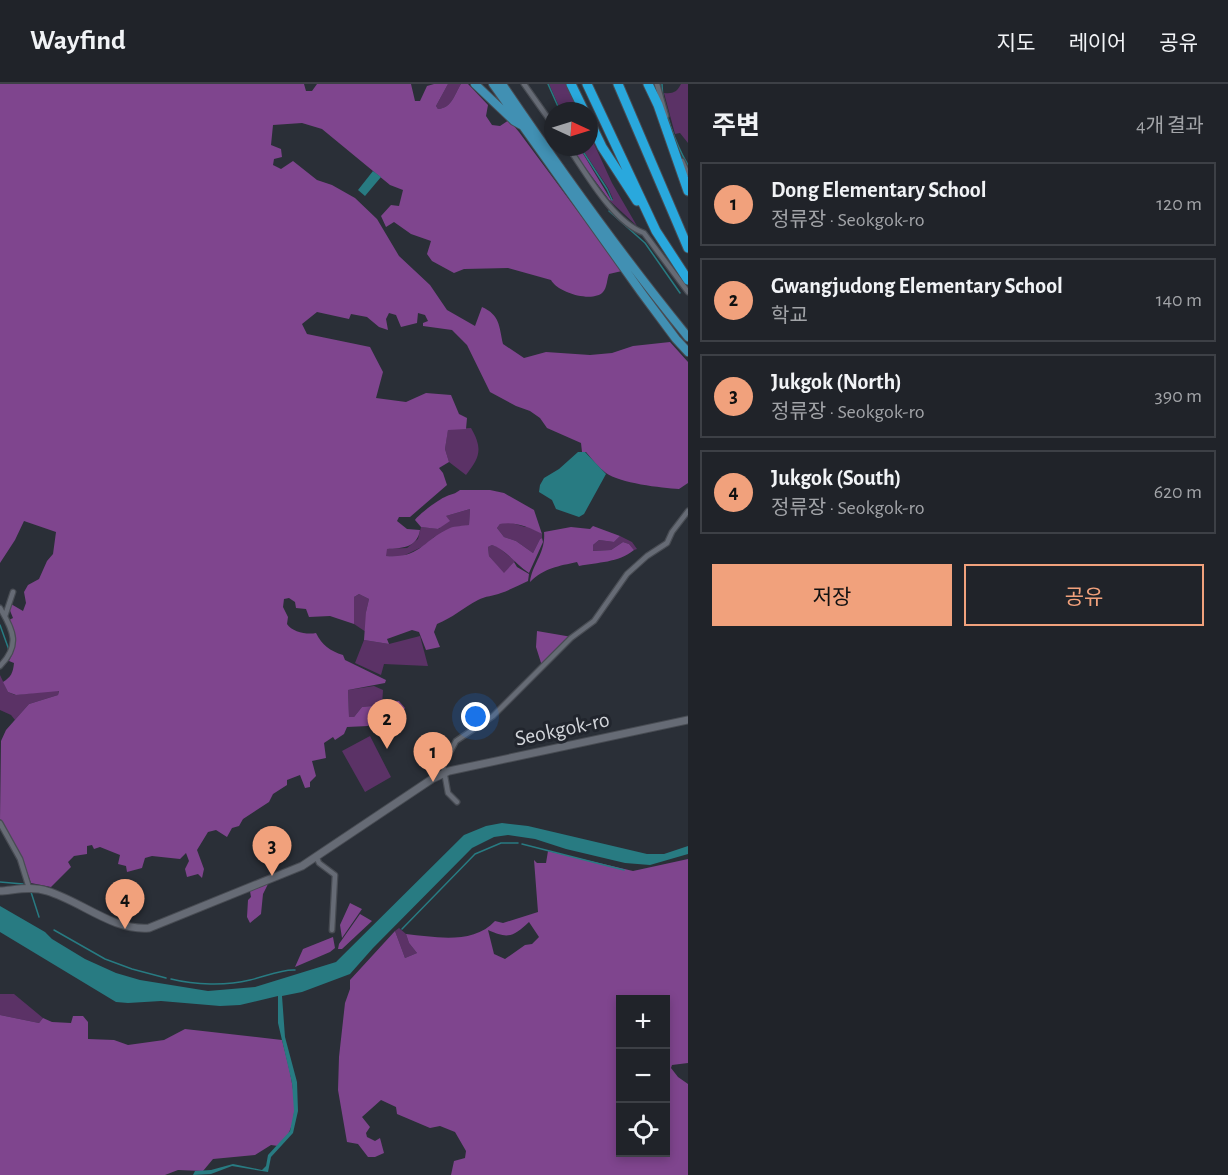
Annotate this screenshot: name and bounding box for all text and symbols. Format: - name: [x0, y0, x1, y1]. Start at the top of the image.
- text: Wayfind: [30, 27, 126, 55]
- text: 지도: [997, 33, 1035, 54]
- text: 레이어: [1068, 33, 1126, 54]
- text: 공유: [1159, 33, 1198, 54]
- north arrow: [544, 102, 598, 156]
- text: 주변: [712, 113, 760, 139]
- text: 4개 결과: [1136, 116, 1204, 136]
- text: Dong Elementary School: [771, 179, 986, 201]
- text: 1: [730, 194, 737, 214]
- text: 120 m: [1156, 194, 1202, 214]
- text: 정류장 · Seokgok-ro: [771, 210, 925, 230]
- text: Gwangjudong Elementary School: [771, 275, 1063, 297]
- text: 2: [729, 290, 738, 310]
- text: 140 m: [1156, 290, 1202, 310]
- text: 학교: [771, 306, 808, 326]
- text: Jukgok (North): [771, 371, 902, 393]
- text: 3: [729, 386, 738, 406]
- text: 390 m: [1155, 386, 1202, 406]
- text: 정류장 · Seokgok-ro: [771, 402, 925, 422]
- text: Jukgok (South): [771, 467, 901, 489]
- text: 4: [728, 482, 739, 502]
- text: 620 m: [1154, 482, 1202, 502]
- text: 정류장 · Seokgok-ro: [771, 498, 925, 518]
- button: 저장: [712, 564, 952, 626]
- button: 공유: [964, 564, 1204, 626]
- pin: 2: [368, 700, 406, 749]
- your location: [461, 702, 490, 731]
- street label: Seokgok-ro: [513, 708, 611, 750]
- pin: 1: [414, 732, 452, 782]
- pin: 3: [252, 826, 292, 876]
- pin: 4: [106, 880, 144, 929]
- map controls: [616, 995, 670, 1157]
- button: +: [616, 995, 670, 1049]
- button: −: [616, 1049, 670, 1103]
- button: locate: [616, 1103, 670, 1157]

